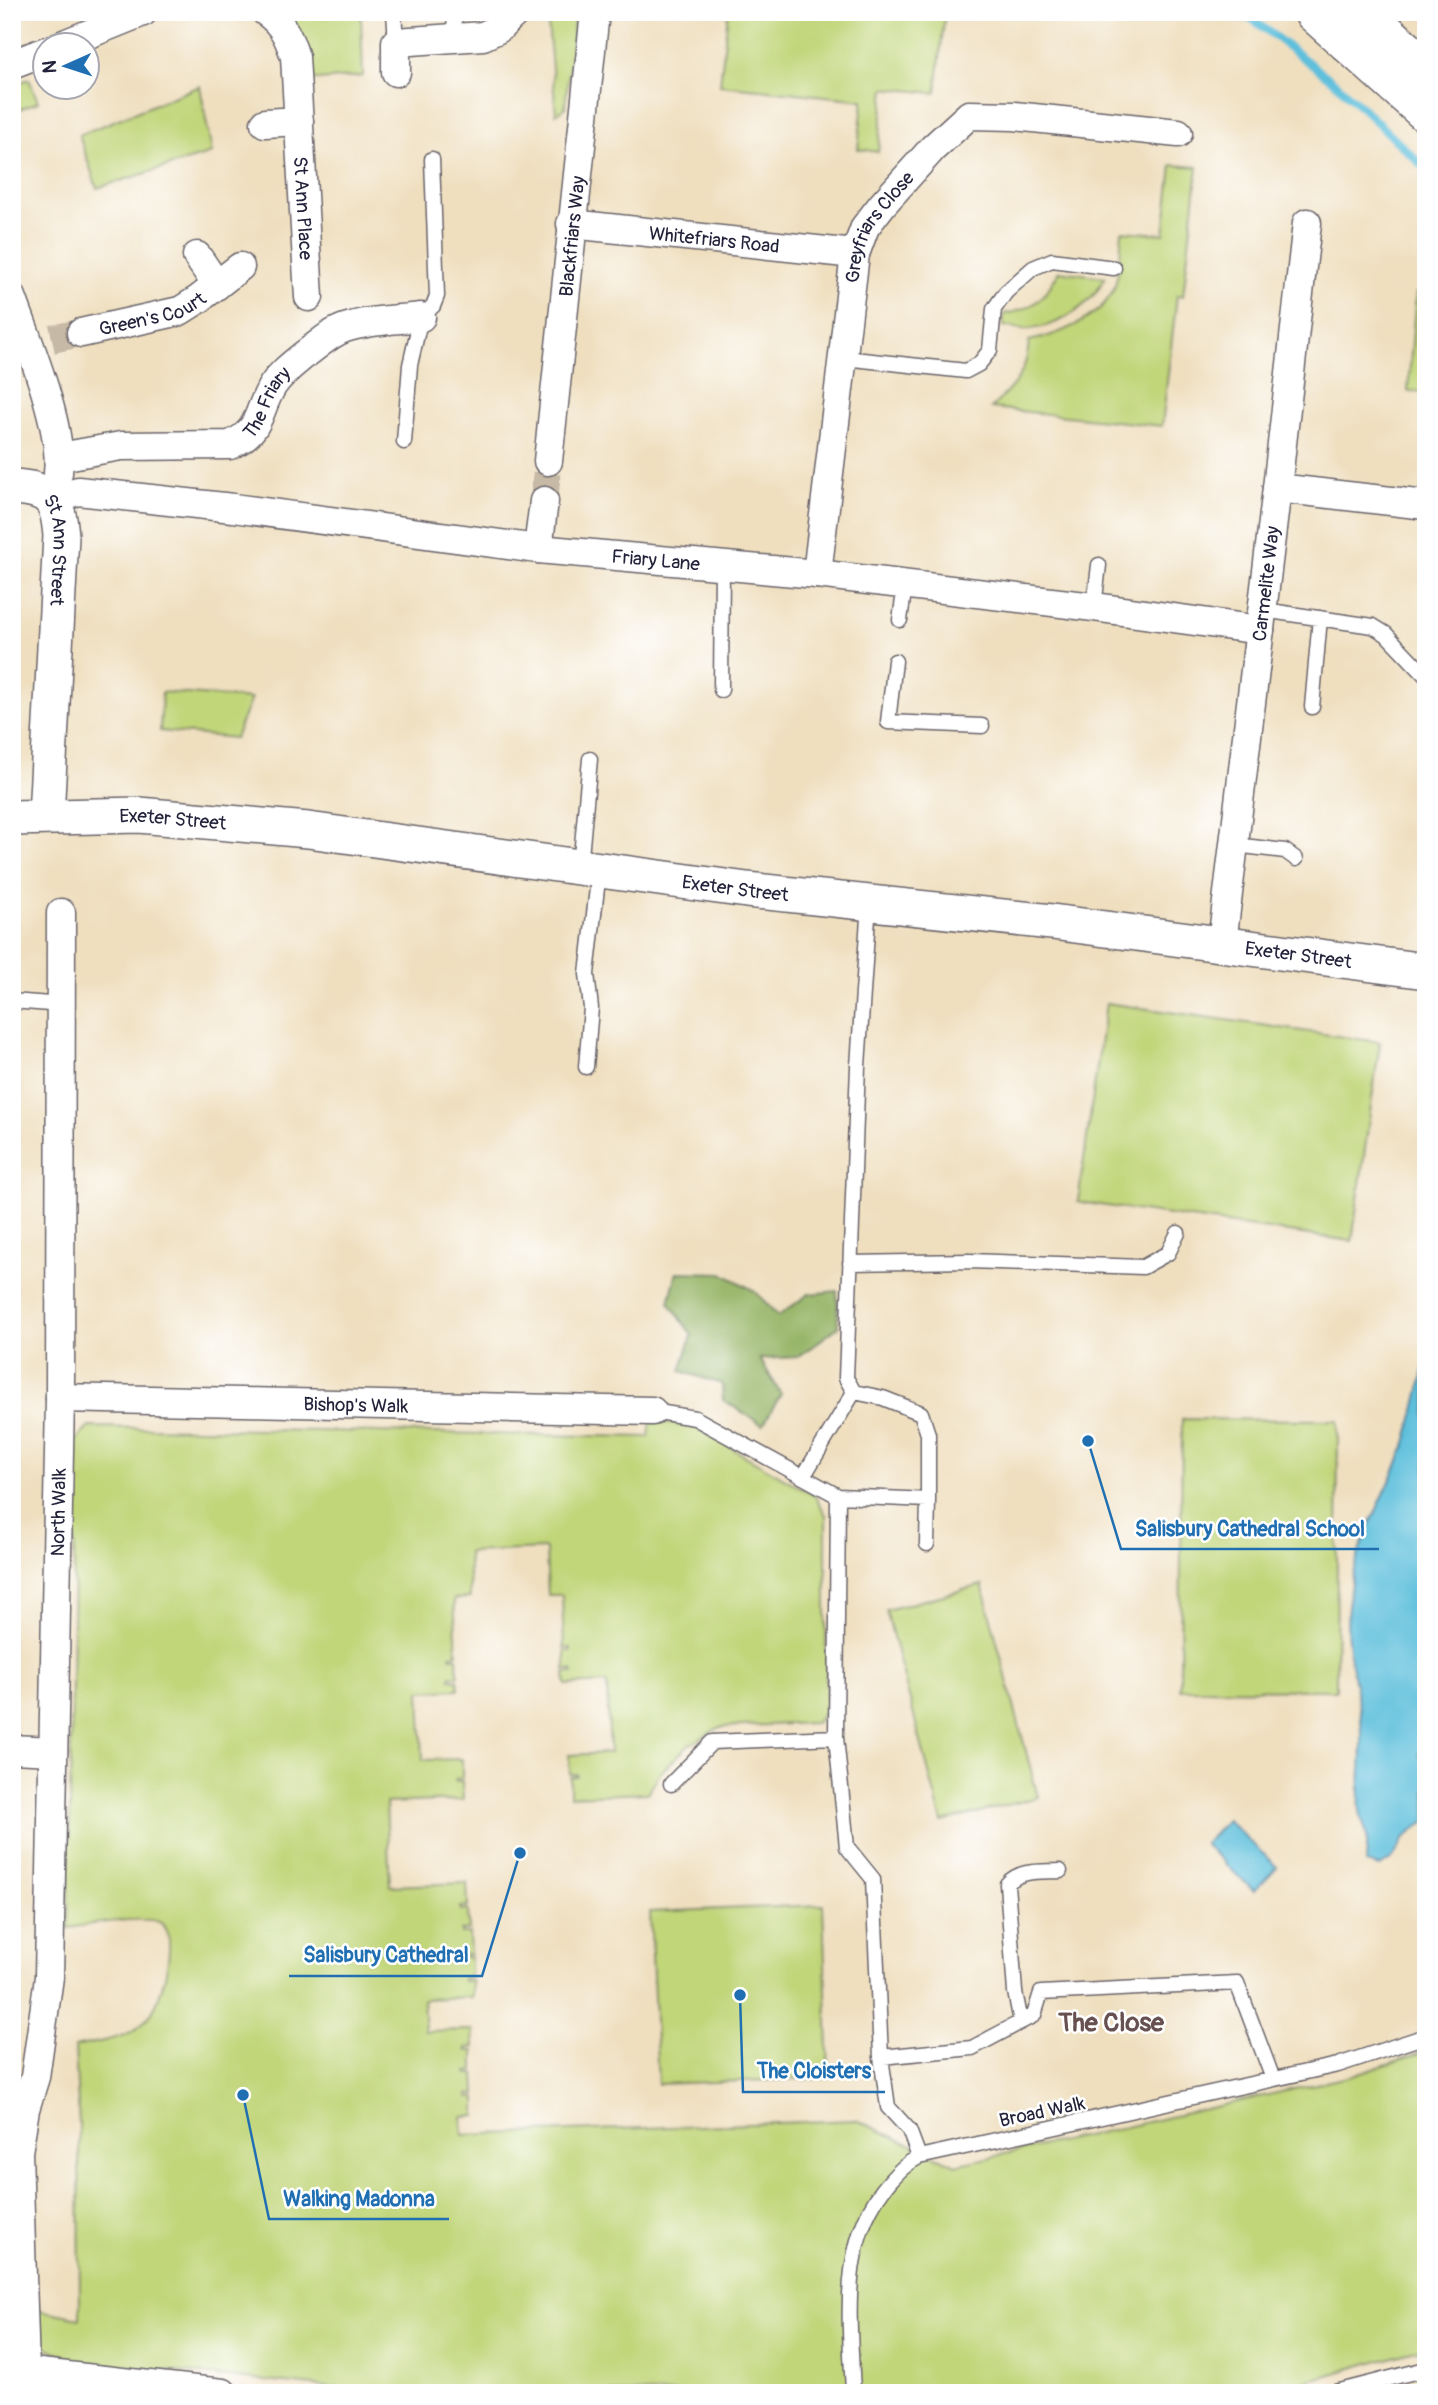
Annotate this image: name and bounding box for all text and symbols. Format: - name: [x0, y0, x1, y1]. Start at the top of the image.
- north arrow: [32, 32, 102, 102]
- text: N: [38, 60, 62, 74]
- street label: St Ann Place: [288, 156, 318, 261]
- street label: Greyfriars Close: [841, 166, 920, 284]
- street label: Blackfriars Way: [554, 175, 591, 298]
- street label: Whitefriars Road: [648, 221, 781, 259]
- street label: Green's Court: [97, 287, 211, 342]
- street label: The Friary: [238, 361, 296, 444]
- street label: St Ann Street: [38, 489, 72, 607]
- street label: Carmelite Way: [1248, 525, 1285, 643]
- street label: Friary Lane: [610, 545, 701, 577]
- street label: Exeter Street: [119, 804, 228, 836]
- street label: Exeter Street: [680, 870, 790, 907]
- street label: Exeter Street: [1244, 936, 1353, 974]
- street label: Bishop's Walk: [303, 1392, 409, 1419]
- street label: North Walk: [46, 1468, 72, 1557]
- callout: Salisbury Cathedral School: [1121, 1507, 1379, 1549]
- text: Salisbury Cathedral School: [1135, 1516, 1365, 1543]
- callout: Salisbury Cathedral: [289, 1934, 482, 1976]
- text: Salisbury Cathedral: [303, 1942, 469, 1969]
- district label: The Close: [1057, 2007, 1165, 2039]
- callout: The Cloisters: [743, 2050, 885, 2092]
- text: The Cloisters: [756, 2058, 872, 2085]
- street label: Broad Walk: [997, 2091, 1087, 2133]
- callout: Walking Madonna: [269, 2177, 449, 2219]
- text: Walking Madonna: [283, 2186, 435, 2213]

